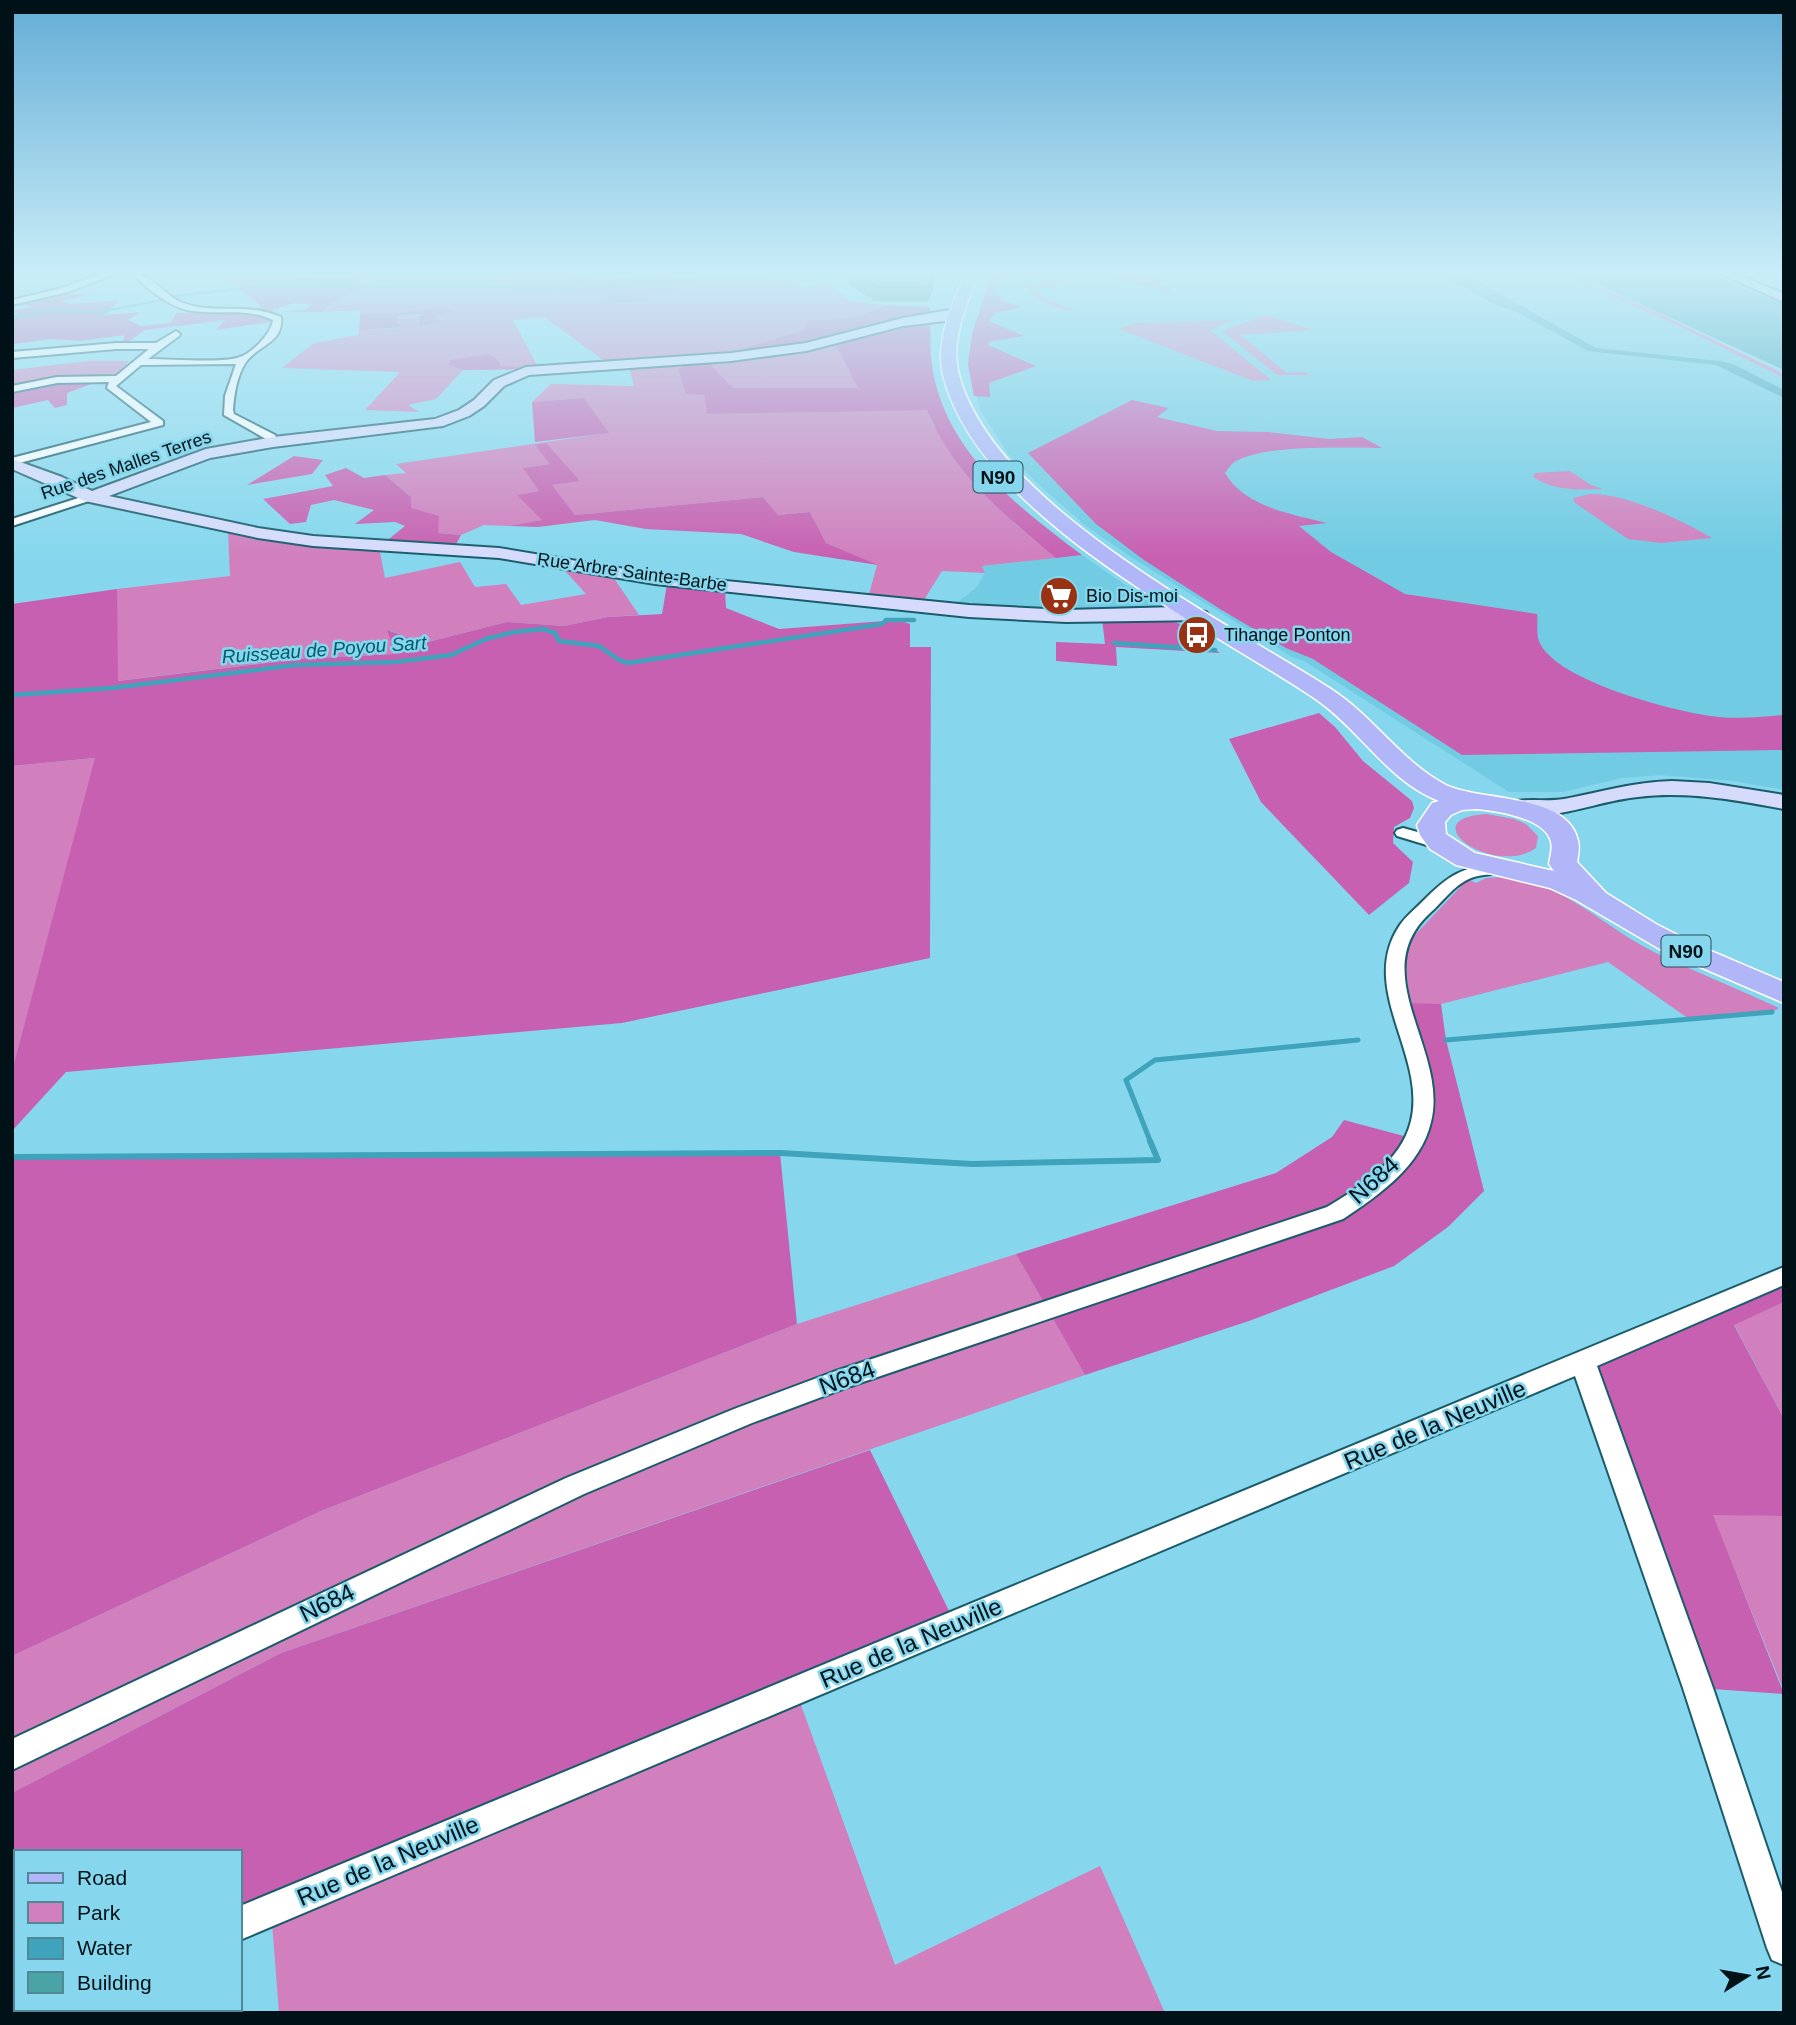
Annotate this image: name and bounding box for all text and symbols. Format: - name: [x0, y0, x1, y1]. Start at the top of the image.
- street label: Rue des Malles Terres: [38, 426, 214, 504]
- road number: N90: [974, 462, 1023, 492]
- street label: Rue Arbre Sainte-Barbe: [536, 549, 728, 595]
- supermarket icon: Bio Dis-moi: [1038, 575, 1080, 617]
- place label: Bio Dis-moi: [1086, 586, 1178, 606]
- bus stop icon: Tihange Ponton: [1176, 614, 1218, 656]
- place label: Tihange Ponton: [1224, 625, 1350, 645]
- water label: Ruisseau de Poyou Sart: [221, 632, 428, 667]
- road number: N90: [1662, 936, 1710, 967]
- street label: N684: [1343, 1150, 1404, 1209]
- street label: N684: [815, 1355, 878, 1400]
- street label: Rue de la Neuville: [1340, 1374, 1530, 1475]
- street label: N684: [295, 1578, 358, 1627]
- street label: Rue de la Neuville: [816, 1592, 1006, 1693]
- street label: Rue de la Neuville: [293, 1810, 483, 1911]
- legend: [14, 1850, 242, 2011]
- text: Road: [77, 1866, 127, 1889]
- text: Park: [77, 1901, 121, 1924]
- text: Water: [77, 1936, 132, 1959]
- north arrow: [1712, 1941, 1782, 2011]
- text: N: [1752, 1964, 1775, 1982]
- text: Building: [77, 1971, 152, 1994]

